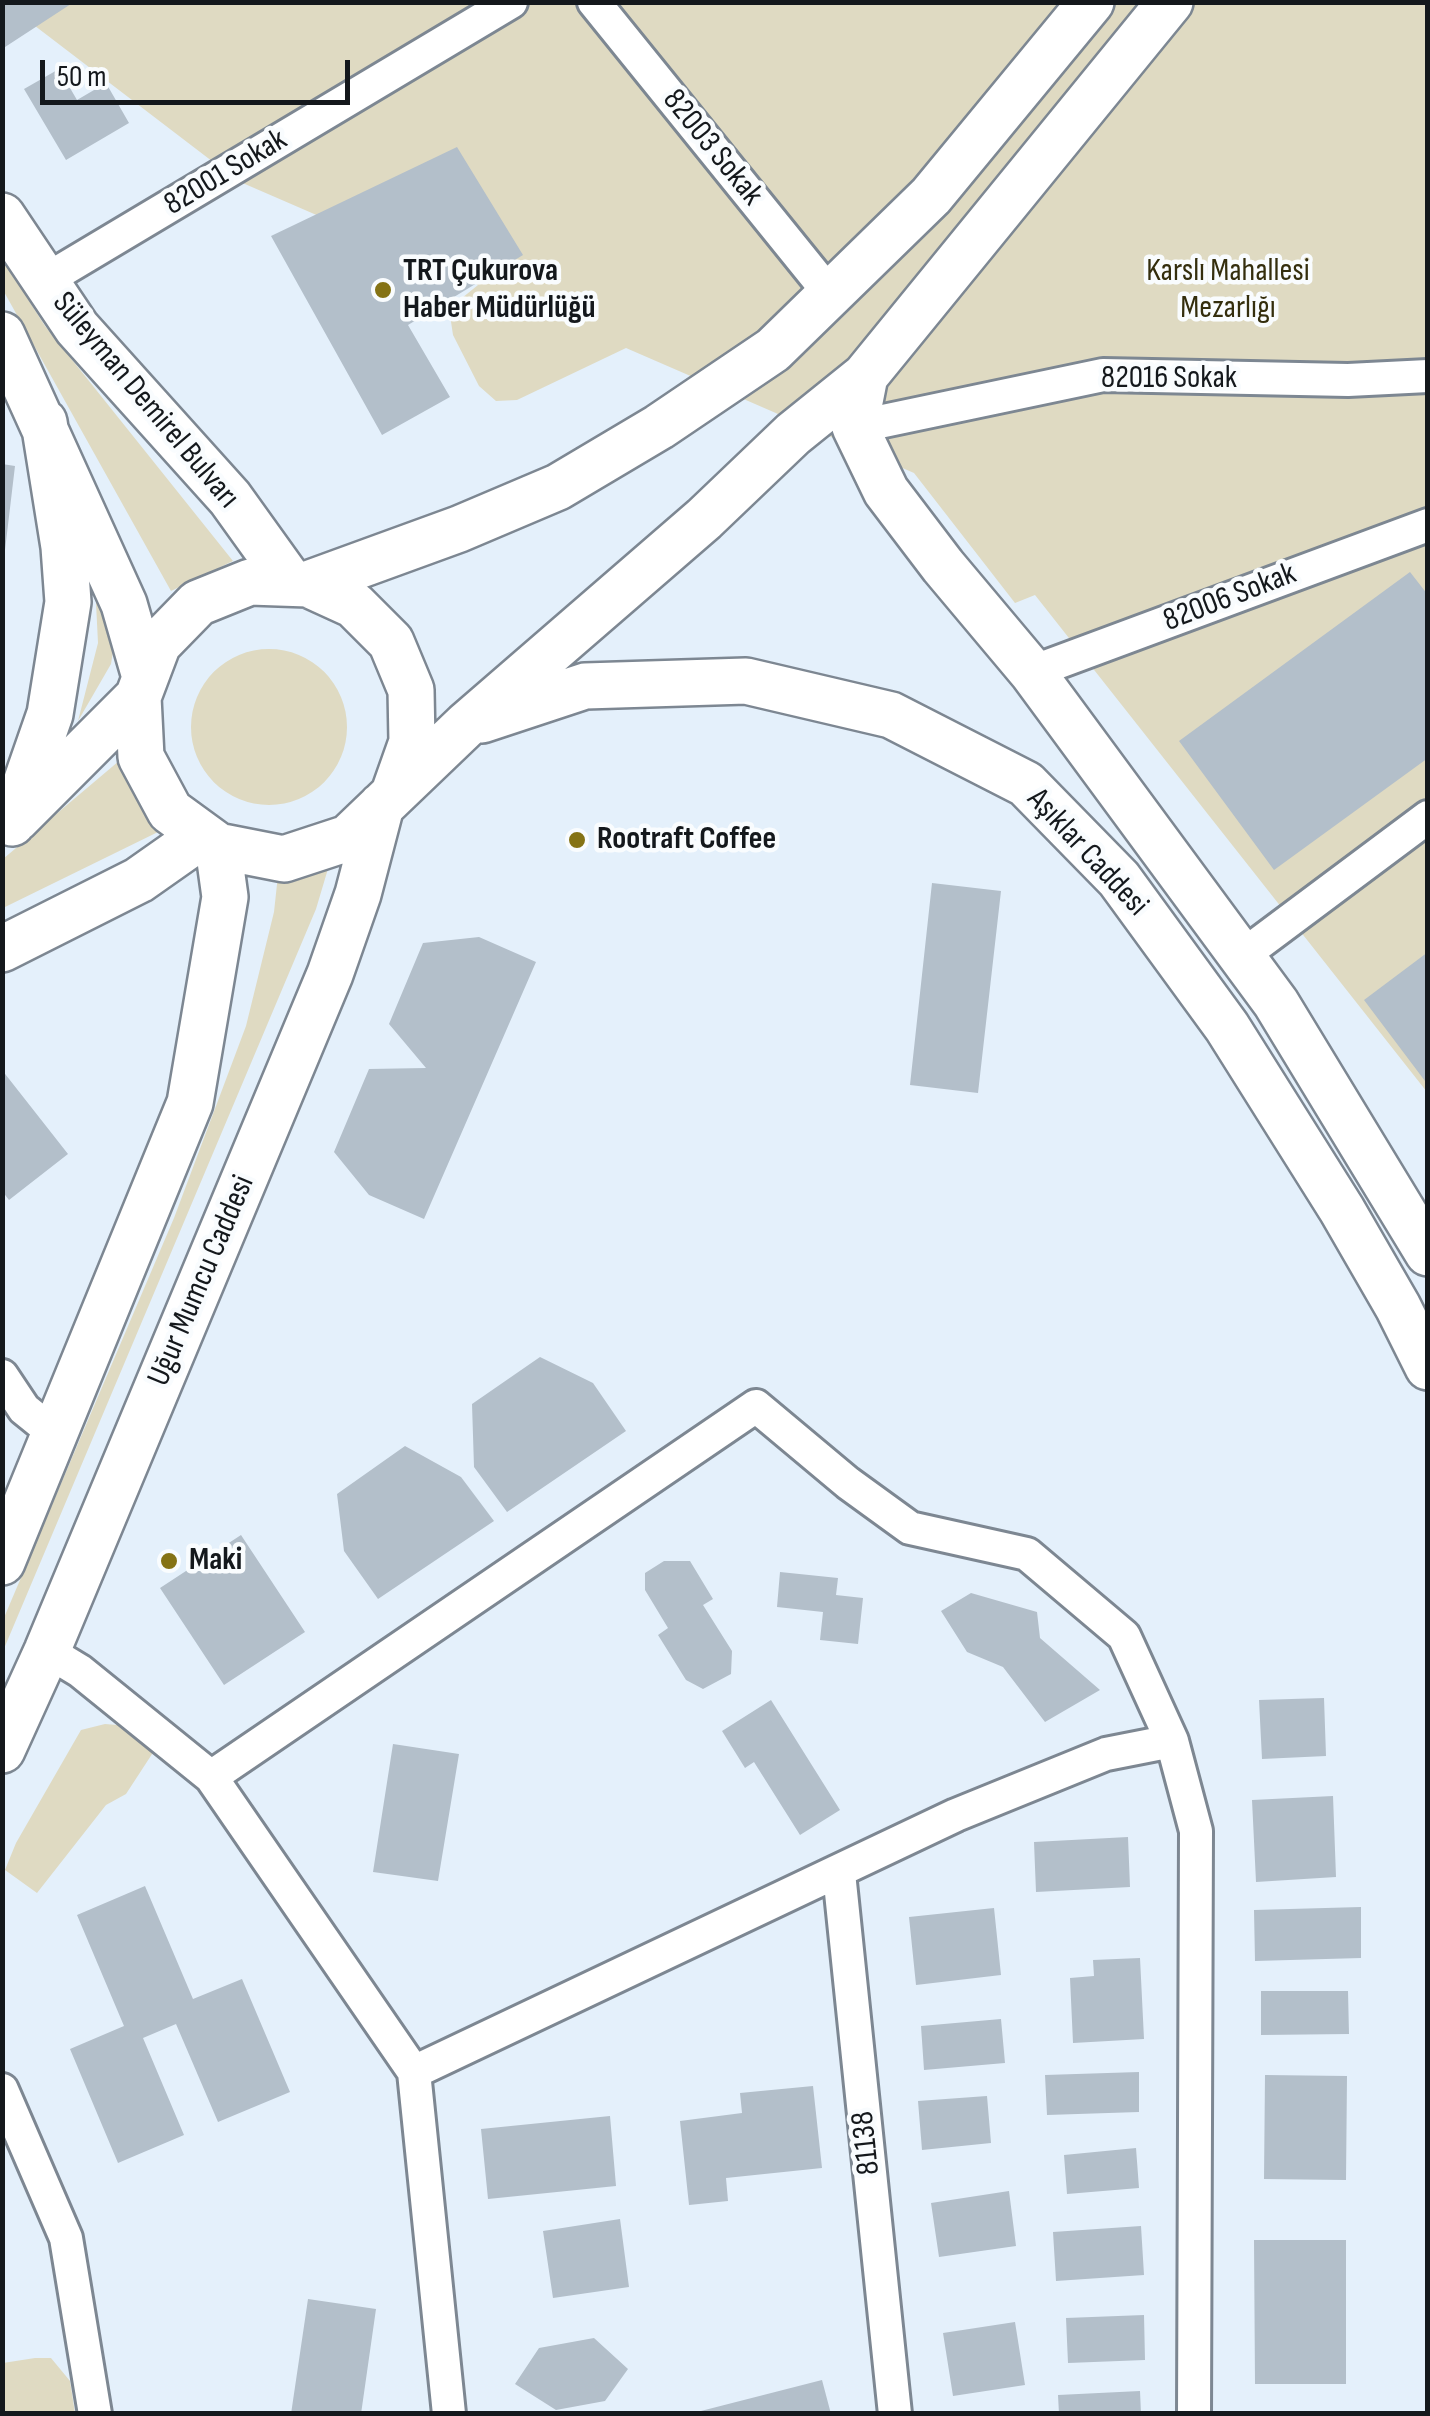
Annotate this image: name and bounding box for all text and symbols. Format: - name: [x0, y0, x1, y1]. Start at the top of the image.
- scale bar: [45, 40, 355, 102]
- text: 50 m: [57, 59, 106, 95]
- street label: 82003 Sokak: [654, 82, 770, 214]
- street label: 82001 Sokak: [158, 121, 294, 225]
- place label: TRT Çukurova Haber Müdürlüğü: [403, 253, 596, 328]
- park label: Karslı Mahallesi Mezarlığı: [1146, 253, 1310, 328]
- marker: TRT Çukurova Haber Müdürlüğü: [372, 279, 394, 301]
- street label: Süleyman Demirel Bulvarı: [43, 285, 247, 517]
- street label: 82016 Sokak: [1101, 360, 1237, 398]
- street label: 82006 Sokak: [1158, 555, 1302, 641]
- street label: Aşıklar Caddesi: [1018, 781, 1156, 925]
- place label: Rootraft Coffee: [597, 821, 776, 859]
- marker: Rootraft Coffee: [566, 829, 588, 851]
- street label: Uğur Mumcu Caddesi: [140, 1170, 264, 1392]
- place label: Maki: [189, 1542, 242, 1580]
- marker: Maki: [158, 1550, 180, 1572]
- street label: 81138: [845, 2109, 889, 2177]

